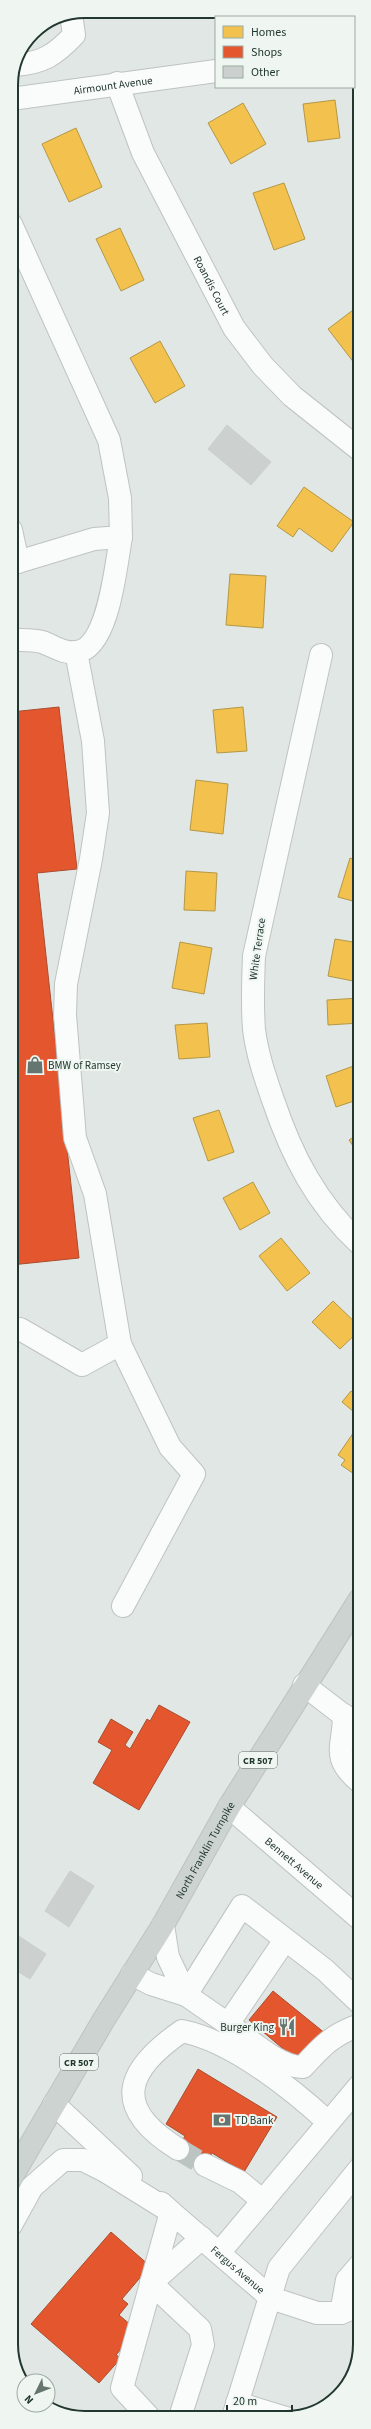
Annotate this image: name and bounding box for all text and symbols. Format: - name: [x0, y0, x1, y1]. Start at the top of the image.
- legend: [215, 16, 355, 88]
- text: Homes: [251, 24, 286, 41]
- text: Shops: [251, 44, 282, 61]
- text: Other: [251, 64, 281, 81]
- street label: Airmount Avenue: [73, 73, 154, 98]
- street label: Roandis Court: [190, 253, 233, 318]
- street label: White Terrace: [246, 917, 269, 981]
- shop icon: BMW of Ramsey: [25, 1055, 45, 1075]
- place label: BMW of Ramsey: [48, 1058, 121, 1073]
- road number: CR 507: [239, 1752, 277, 1768]
- street label: North Franklin Turnpike: [172, 1798, 239, 1902]
- street label: Bennett Avenue: [262, 1834, 327, 1893]
- restaurant icon: Burger King: [277, 2017, 297, 2037]
- place label: Burger King: [220, 2020, 274, 2035]
- road number: CR 507: [60, 2054, 98, 2070]
- bank icon: TD Bank: [212, 2110, 232, 2130]
- place label: TD Bank: [235, 2113, 274, 2128]
- street label: Fergus Avenue: [207, 2242, 268, 2298]
- north arrow: [16, 2373, 56, 2413]
- scale bar: [227, 2387, 292, 2413]
- text: N: [21, 2392, 37, 2407]
- text: 20 m: [233, 2393, 257, 2410]

